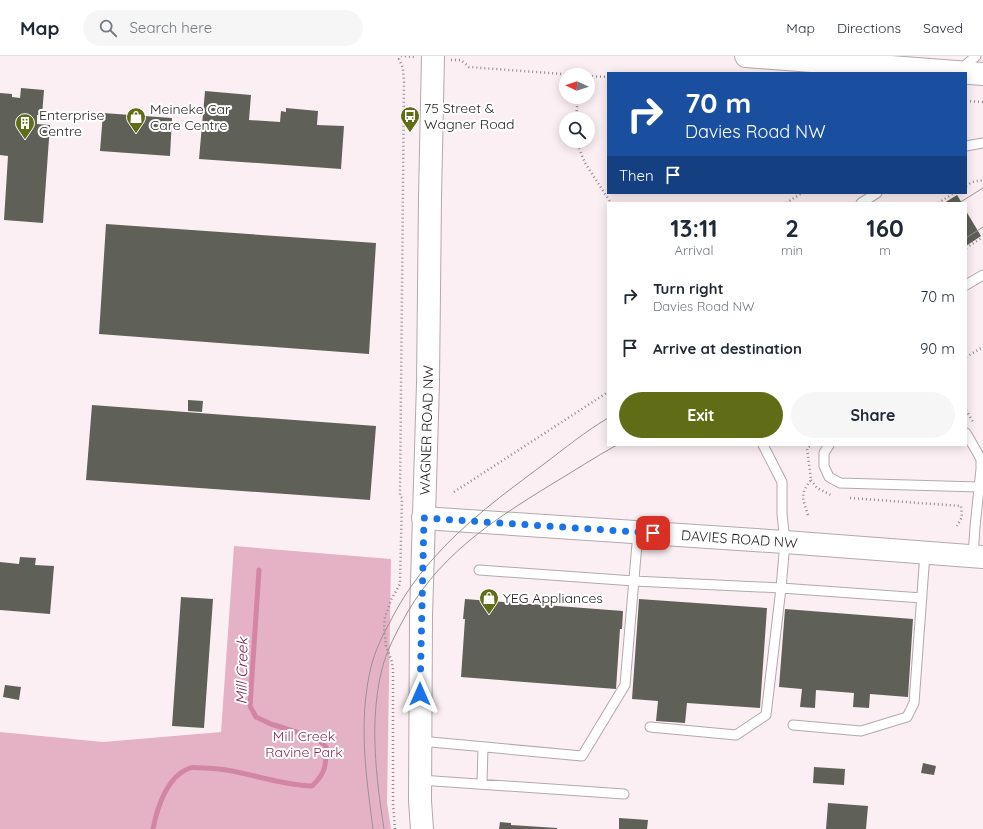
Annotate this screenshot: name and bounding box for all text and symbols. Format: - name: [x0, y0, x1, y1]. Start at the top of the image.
- search box: [83, 10, 363, 46]
- text: Map: [20, 16, 59, 40]
- icon: search: [97, 17, 119, 39]
- text: Search here: [129, 18, 212, 37]
- text: Map: [786, 19, 815, 37]
- text: Directions: [837, 19, 901, 37]
- text: Saved: [923, 19, 963, 37]
- north arrow: [559, 68, 595, 104]
- map controls: [559, 68, 595, 148]
- text: 70 m: [685, 85, 751, 120]
- icon: right: [619, 88, 671, 140]
- place label: 75 Street & Wagner Road: [424, 99, 515, 133]
- place label: Meineke Car Care Centre: [150, 100, 231, 134]
- bus stop icon: 75 Street & Wagner Road: [399, 105, 421, 133]
- place label: Enterprise Centre: [39, 106, 104, 140]
- shop icon: Meineke Car Care Centre: [125, 106, 147, 134]
- building icon: Enterprise Centre: [14, 112, 36, 140]
- button: search: [559, 112, 595, 148]
- text: Davies Road NW: [685, 120, 826, 143]
- icon: arrive: [662, 164, 684, 186]
- text: Then: [619, 166, 654, 185]
- text: 13:11: [670, 213, 718, 243]
- text: 2: [785, 213, 799, 243]
- text: 160: [866, 213, 904, 243]
- text: Arrival: [675, 242, 713, 258]
- text: min: [781, 242, 803, 258]
- text: m: [879, 242, 891, 258]
- text: Turn right: [653, 279, 724, 298]
- icon: right: [619, 285, 641, 307]
- text: 70 m: [921, 287, 955, 306]
- text: Davies Road NW: [653, 298, 755, 314]
- icon: arrive: [619, 337, 641, 359]
- text: Arrive at destination: [653, 339, 802, 358]
- text: 90 m: [920, 339, 955, 358]
- street label: WAGNER ROAD NW: [416, 365, 437, 495]
- button: Exit: [619, 392, 783, 438]
- button: Share: [791, 392, 955, 438]
- pin: [636, 516, 670, 550]
- icon: arrive: [642, 522, 664, 544]
- street label: DAVIES ROAD NW: [680, 526, 799, 552]
- shop icon: YEG Appliances: [478, 587, 500, 615]
- place label: YEG Appliances: [503, 589, 603, 607]
- water label: Mill Creek: [231, 635, 252, 705]
- position arrow: [399, 673, 441, 715]
- park label: Mill Creek Ravine Park: [265, 727, 343, 761]

